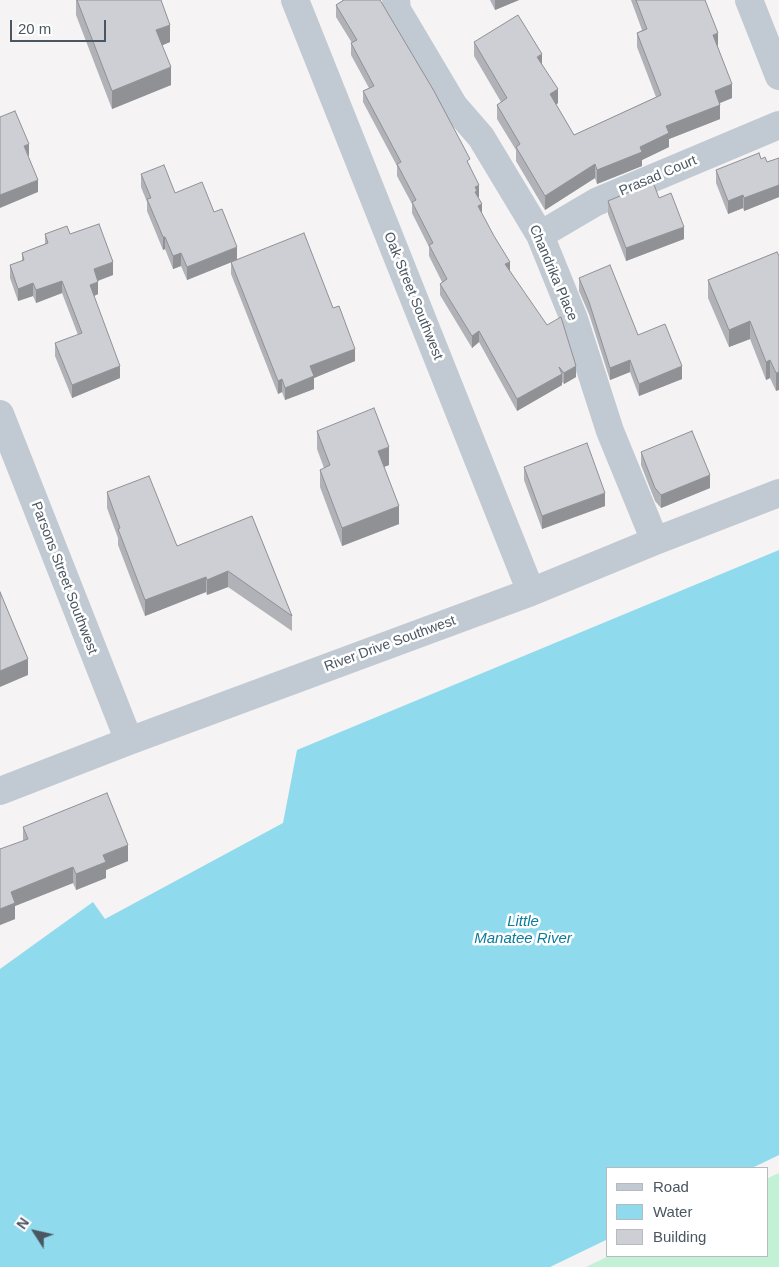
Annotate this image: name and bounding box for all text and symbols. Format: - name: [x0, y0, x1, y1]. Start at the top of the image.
- scale bar: [12, 10, 109, 42]
- text: 20 m: [18, 20, 51, 37]
- street label: Prasad Court: [617, 152, 699, 200]
- street label: Chandrika Place: [525, 222, 581, 324]
- street label: Oak Street Southwest: [380, 230, 446, 362]
- street label: Parsons Street Southwest: [27, 499, 101, 657]
- street label: River Drive Southwest: [322, 612, 458, 676]
- water label: Little Manatee River: [474, 913, 572, 948]
- legend: [606, 1167, 769, 1257]
- text: Road: [653, 1178, 689, 1195]
- text: Water: [653, 1203, 692, 1220]
- north arrow: [10, 1207, 60, 1257]
- text: N: [13, 1215, 32, 1232]
- text: Building: [653, 1228, 706, 1245]

